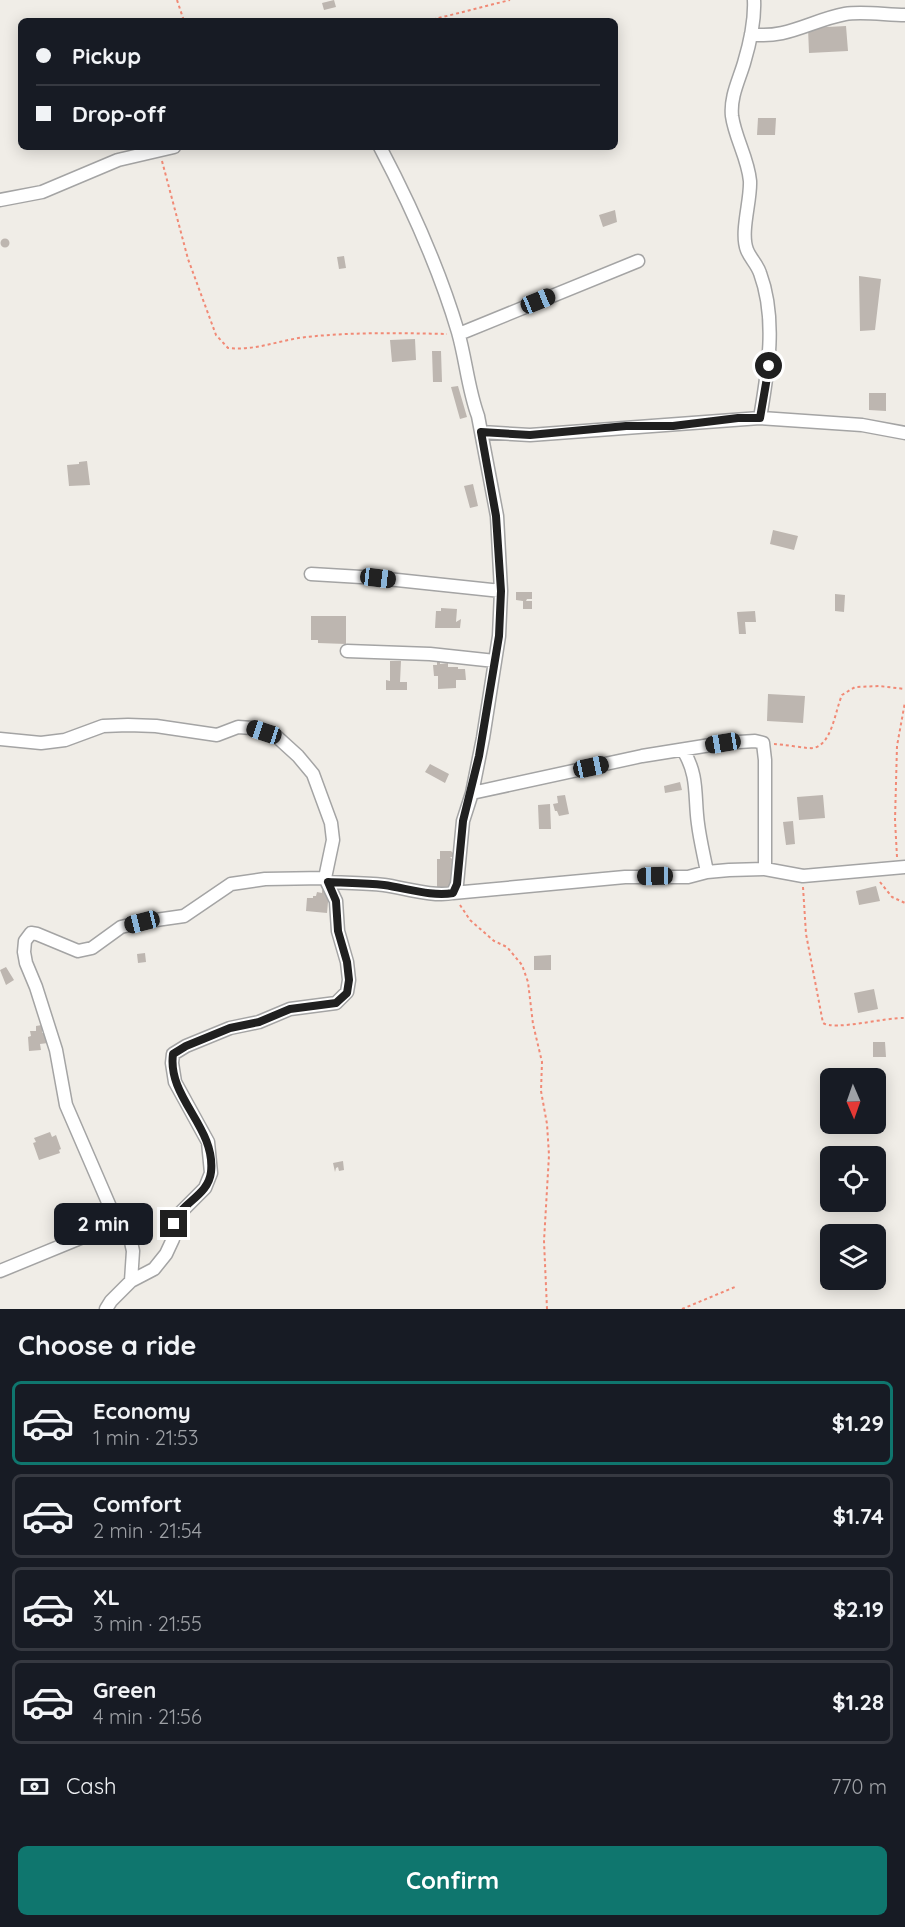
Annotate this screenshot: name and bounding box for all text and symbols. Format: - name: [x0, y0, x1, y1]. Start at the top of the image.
- text: Pickup: [72, 42, 141, 70]
- text: Drop-off: [72, 100, 166, 128]
- car: [518, 286, 558, 316]
- route start: [755, 352, 782, 379]
- car: [359, 567, 397, 589]
- car: [244, 718, 284, 746]
- car: [704, 731, 742, 755]
- car: [572, 754, 610, 780]
- car: [637, 867, 673, 885]
- car: [122, 909, 162, 935]
- north arrow: [820, 1068, 886, 1134]
- map controls: [820, 1068, 886, 1290]
- button: locate: [820, 1146, 886, 1212]
- callout: 2 min: [54, 1203, 153, 1245]
- route end: [160, 1210, 187, 1237]
- text: 2 min: [77, 1211, 130, 1236]
- button: layers: [820, 1224, 886, 1290]
- text: Choose a ride: [18, 1328, 196, 1362]
- icon: car: [21, 1396, 75, 1450]
- text: Economy: [93, 1397, 191, 1425]
- text: $1.29: [832, 1409, 884, 1437]
- text: 1 min · 21:53: [93, 1425, 198, 1450]
- icon: car: [21, 1489, 75, 1543]
- text: Comfort: [93, 1490, 182, 1518]
- text: $1.74: [833, 1502, 884, 1530]
- text: 2 min · 21:54: [93, 1518, 202, 1543]
- icon: car: [21, 1582, 75, 1636]
- text: XL: [93, 1583, 120, 1611]
- text: $2.19: [833, 1595, 884, 1623]
- text: 3 min · 21:55: [93, 1611, 202, 1636]
- icon: car: [21, 1675, 75, 1729]
- text: Green: [93, 1676, 156, 1704]
- text: $1.28: [832, 1688, 884, 1716]
- text: 4 min · 21:56: [93, 1704, 202, 1729]
- icon: cash: [18, 1770, 51, 1803]
- text: Cash: [66, 1772, 117, 1800]
- text: 770 m: [831, 1774, 887, 1799]
- button: Confirm: [18, 1846, 887, 1915]

